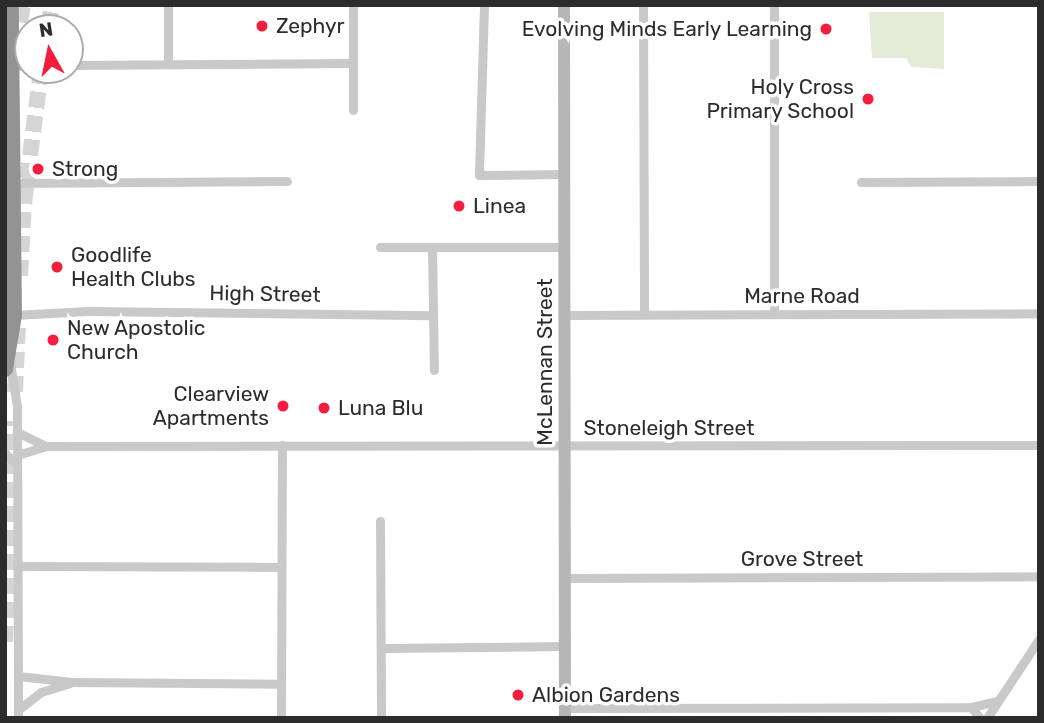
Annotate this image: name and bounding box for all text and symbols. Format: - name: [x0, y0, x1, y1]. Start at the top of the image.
- place label: Zephyr: [276, 13, 345, 39]
- north arrow: [14, 14, 84, 84]
- place label: Evolving Minds Early Learning: [521, 16, 812, 42]
- text: N: [37, 17, 54, 42]
- marker: Zephyr: [254, 18, 270, 34]
- marker: Evolving Minds Early Learning: [818, 21, 834, 37]
- place label: Holy Cross Primary School: [706, 74, 854, 124]
- marker: Holy Cross Primary School: [860, 91, 876, 107]
- place label: Strong: [52, 156, 118, 182]
- marker: Strong: [30, 161, 46, 177]
- place label: Linea: [473, 193, 526, 219]
- marker: Linea: [451, 198, 467, 214]
- place label: Goodlife Health Clubs: [71, 242, 196, 292]
- marker: Goodlife Health Clubs: [49, 259, 65, 275]
- street label: McLennan Street: [532, 278, 558, 446]
- street label: High Street: [209, 280, 321, 308]
- street label: Marne Road: [744, 283, 860, 309]
- place label: New Apostolic Church: [67, 315, 206, 365]
- marker: New Apostolic Church: [45, 332, 61, 348]
- place label: Clearview Apartments: [153, 381, 269, 431]
- place label: Luna Blu: [338, 395, 423, 421]
- marker: Clearview Apartments: [275, 398, 291, 414]
- marker: Luna Blu: [316, 400, 332, 416]
- street label: Stoneleigh Street: [584, 415, 754, 441]
- street label: Grove Street: [741, 546, 863, 572]
- place label: Albion Gardens: [532, 682, 680, 708]
- marker: Albion Gardens: [510, 687, 526, 703]

